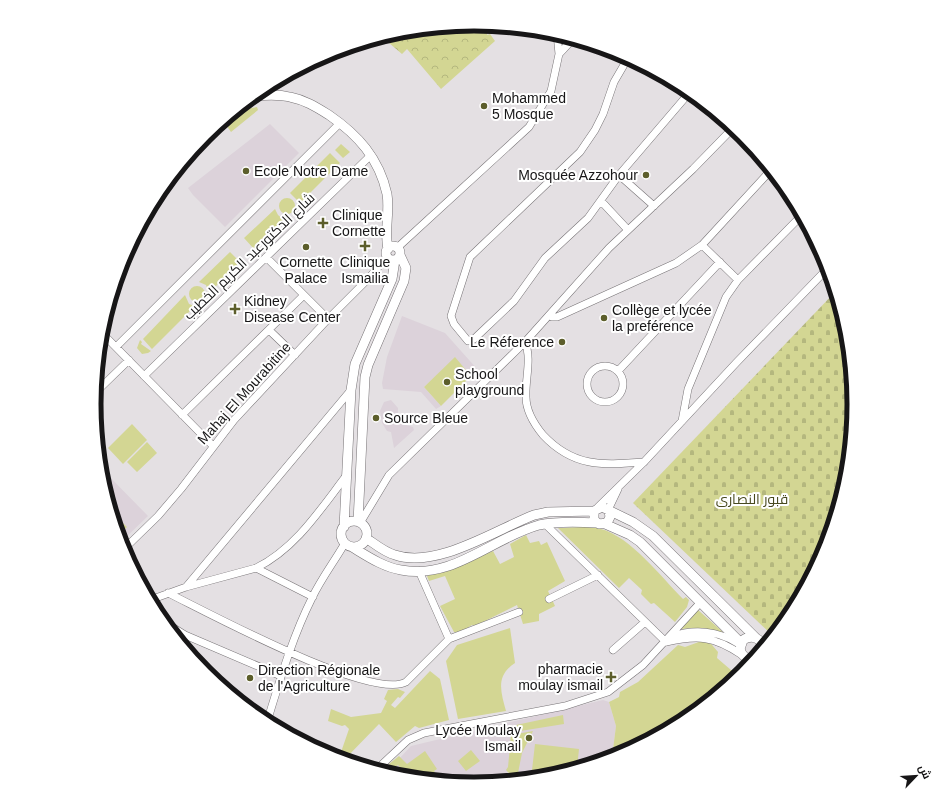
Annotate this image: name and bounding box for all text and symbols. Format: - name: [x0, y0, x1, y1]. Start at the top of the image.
- place label: Mohammed 5 Mosque: [492, 90, 566, 122]
- marker: Mohammed 5 Mosque: [479, 101, 489, 111]
- place label: Ecole Notre Dame: [254, 163, 369, 179]
- marker: Ecole Notre Dame: [241, 166, 251, 176]
- place label: Mosquée Azzohour: [518, 167, 638, 183]
- marker: Mosquée Azzohour: [641, 170, 651, 180]
- street label: شارع الدكتورعبد الكريم الخطيب: [180, 189, 319, 324]
- place label: Clinique Cornette: [332, 207, 386, 239]
- marker: Clinique Cornette: [317, 217, 329, 229]
- marker: Clinique Ismailia: [359, 240, 371, 252]
- marker: Cornette Palace: [301, 242, 311, 252]
- place label: Cornette Palace: [279, 254, 333, 286]
- place label: Clinique Ismailia: [340, 254, 391, 286]
- place label: Kidney Disease Center: [244, 293, 341, 325]
- place label: Collège et lycée la preférence: [612, 302, 712, 334]
- marker: Kidney Disease Center: [229, 303, 241, 315]
- marker: Collège et lycée la preférence: [599, 313, 609, 323]
- place label: Le Réference: [470, 334, 554, 350]
- marker: Le Réference: [557, 337, 567, 347]
- street label: Mahaj El Mourabitine: [194, 339, 294, 447]
- place label: School playground: [455, 366, 524, 398]
- marker: School playground: [442, 377, 452, 387]
- place label: Source Bleue: [384, 410, 468, 426]
- marker: Source Bleue: [371, 413, 381, 423]
- park label: قبور النصارى: [716, 491, 788, 507]
- place label: pharmacie moulay ismail: [518, 661, 603, 693]
- place label: Direction Régionale de l'Agriculture: [258, 662, 380, 694]
- marker: pharmacie moulay ismail: [606, 672, 616, 682]
- marker: Direction Régionale de l'Agriculture: [245, 673, 255, 683]
- place label: Lycée Moulay Ismail: [435, 722, 521, 754]
- marker: Lycée Moulay Ismail: [524, 733, 534, 743]
- north arrow: [896, 756, 936, 796]
- text: ش: [916, 763, 933, 781]

